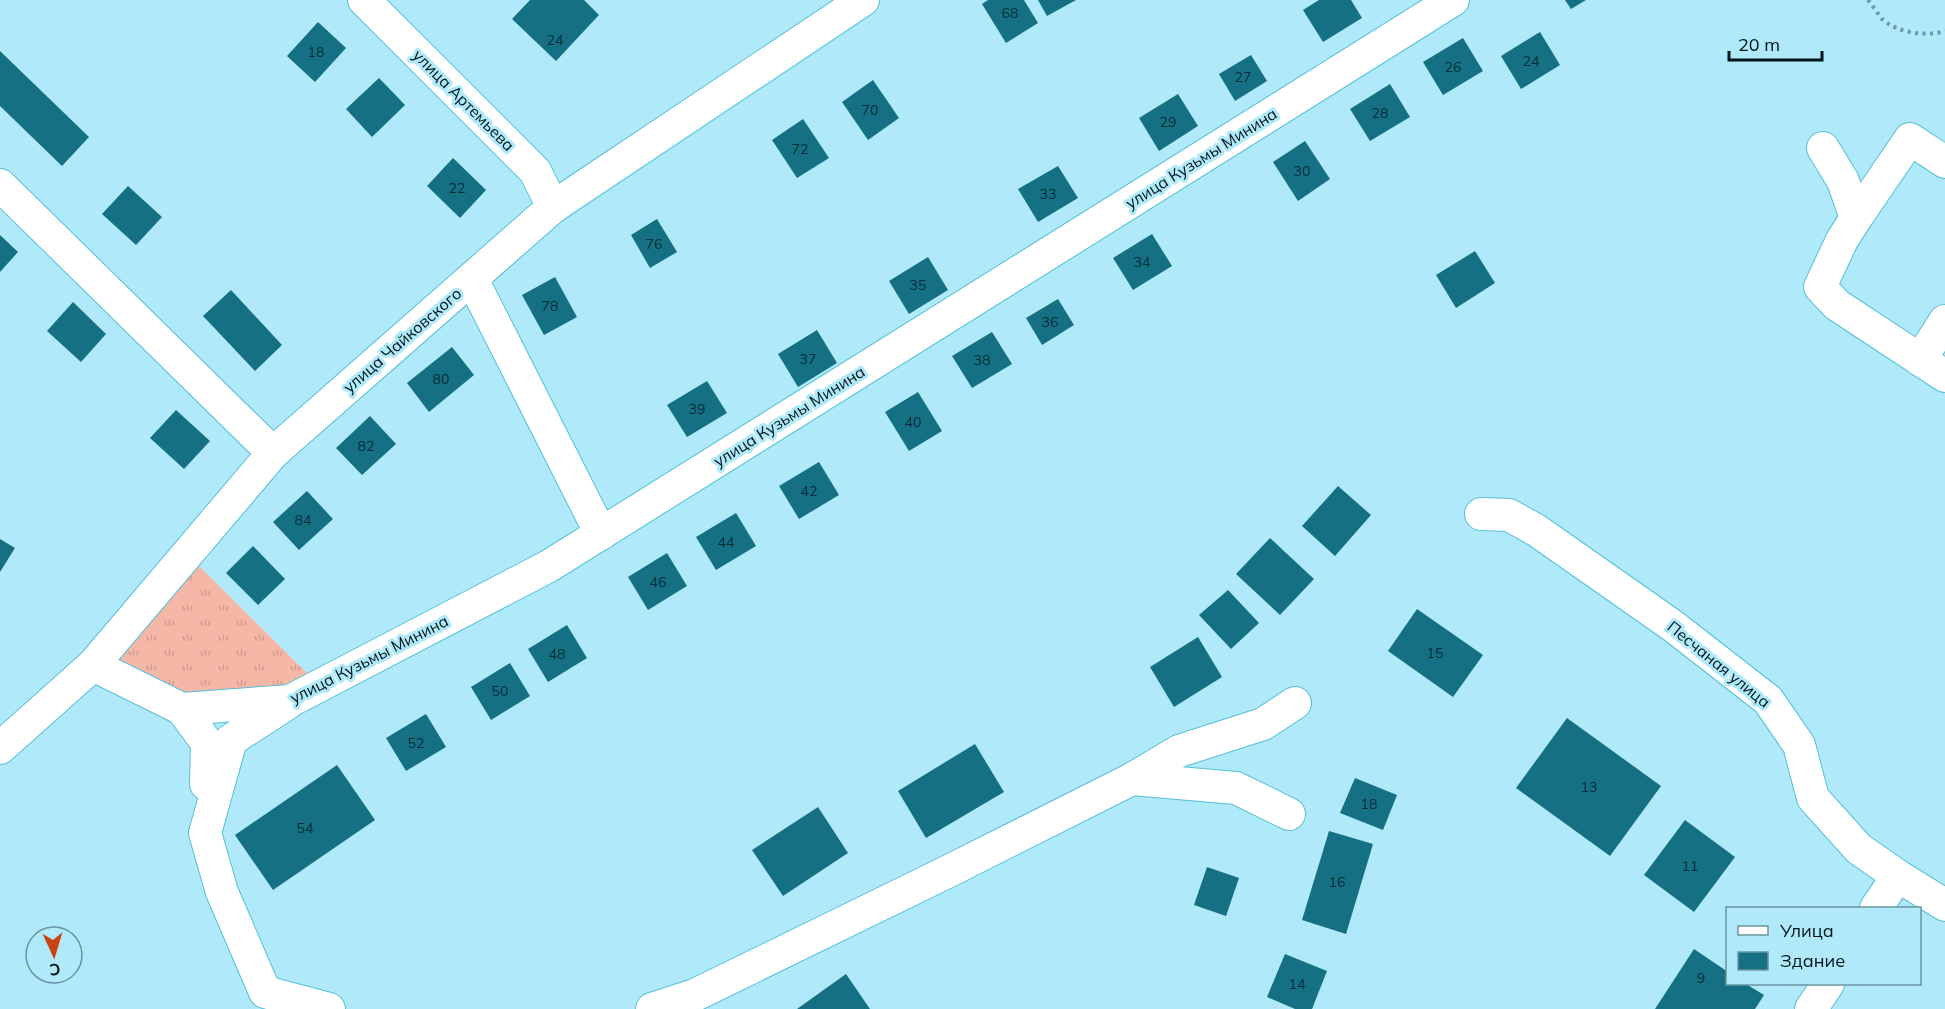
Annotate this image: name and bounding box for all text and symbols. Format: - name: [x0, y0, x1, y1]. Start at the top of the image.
- house number: 68: [1002, 4, 1018, 22]
- scale bar: [1729, 24, 1822, 62]
- house number: 24: [547, 31, 564, 49]
- text: 20 m: [1738, 33, 1780, 56]
- house number: 18: [308, 43, 324, 61]
- street label: улица Артемьева: [409, 45, 519, 155]
- house number: 24: [1523, 52, 1540, 70]
- house number: 26: [1445, 58, 1461, 76]
- house number: 27: [1235, 68, 1251, 86]
- house number: 70: [862, 101, 878, 119]
- street label: улица Кузьмы Минина: [1122, 103, 1280, 213]
- house number: 28: [1372, 104, 1388, 122]
- house number: 29: [1160, 113, 1176, 131]
- house number: 72: [792, 140, 808, 158]
- house number: 30: [1294, 162, 1310, 180]
- house number: 22: [449, 179, 465, 197]
- house number: 33: [1040, 185, 1056, 203]
- house number: 76: [646, 235, 662, 253]
- house number: 34: [1134, 253, 1151, 271]
- house number: 35: [910, 276, 926, 294]
- street label: улица Чайковского: [339, 283, 465, 397]
- house number: 78: [542, 297, 558, 315]
- house number: 36: [1042, 313, 1058, 331]
- house number: 37: [800, 350, 816, 368]
- house number: 38: [974, 351, 990, 369]
- street label: улица Кузьмы Минина: [710, 361, 868, 471]
- house number: 80: [433, 370, 449, 388]
- house number: 39: [689, 400, 705, 418]
- house number: 40: [905, 413, 921, 431]
- house number: 82: [358, 437, 374, 455]
- house number: 42: [801, 482, 817, 500]
- house number: 84: [295, 511, 312, 529]
- house number: 44: [718, 533, 735, 551]
- house number: 46: [650, 573, 666, 591]
- street label: улица Кузьмы Минина: [287, 610, 451, 708]
- street label: Песчаная улица: [1663, 616, 1775, 712]
- house number: 15: [1427, 644, 1443, 662]
- house number: 48: [549, 645, 565, 663]
- house number: 50: [492, 682, 508, 700]
- house number: 52: [408, 734, 424, 752]
- house number: 13: [1581, 778, 1597, 796]
- house number: 18: [1361, 795, 1377, 813]
- house number: 54: [297, 819, 314, 837]
- house number: 11: [1682, 857, 1698, 875]
- house number: 16: [1329, 873, 1345, 891]
- legend: [1726, 907, 1921, 985]
- text: Улица: [1779, 919, 1834, 942]
- north arrow: [24, 925, 84, 985]
- text: Здание: [1780, 949, 1845, 972]
- text: С: [49, 960, 61, 980]
- house number: 9: [1697, 969, 1705, 987]
- house number: 14: [1289, 975, 1306, 993]

